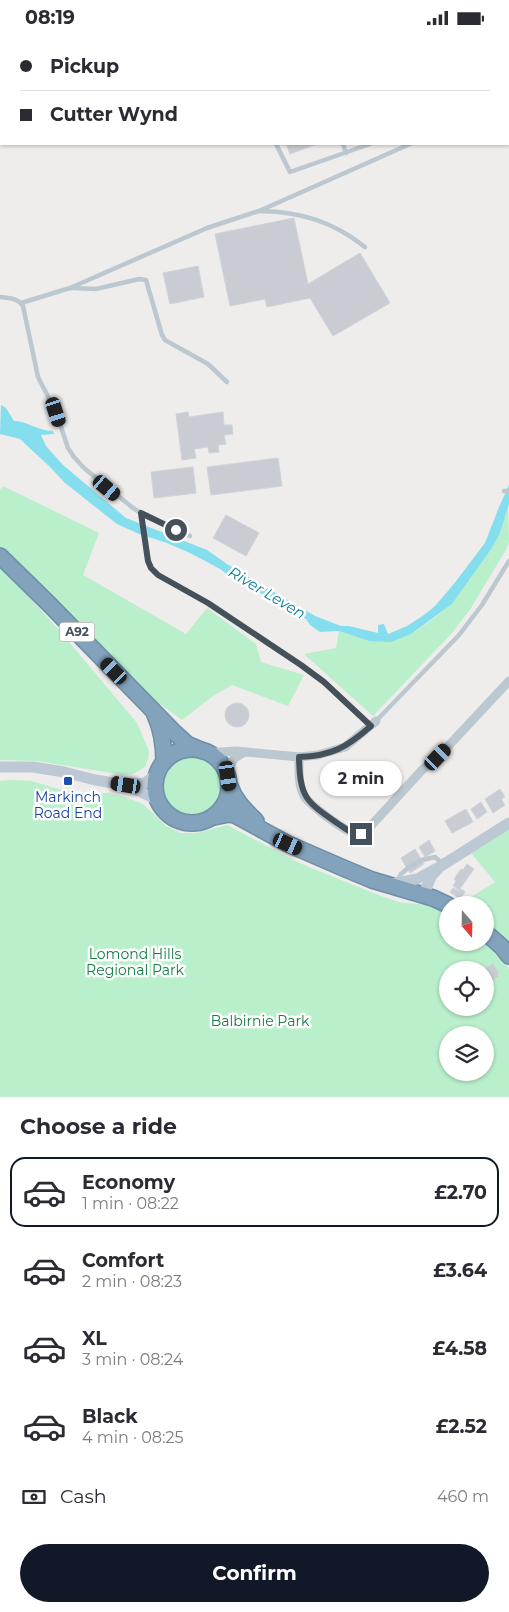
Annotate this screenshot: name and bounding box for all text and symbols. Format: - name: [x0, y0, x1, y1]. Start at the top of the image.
- text: 08:19: [25, 6, 75, 29]
- text: Pickup: [50, 55, 119, 78]
- text: Cutter Wynd: [50, 103, 178, 126]
- car: [44, 395, 67, 429]
- car: [90, 473, 123, 503]
- route start: [165, 519, 187, 541]
- water label: River Leven: [225, 562, 309, 623]
- road number: A92: [60, 623, 94, 641]
- car: [98, 655, 129, 687]
- car: [422, 741, 453, 773]
- car: [218, 760, 237, 792]
- callout: 2 min: [320, 761, 402, 797]
- text: 2 min: [338, 769, 384, 788]
- marker: Markinch Road End: [62, 775, 74, 787]
- car: [110, 775, 141, 795]
- place label: Markinch Road End: [34, 788, 102, 822]
- route end: [350, 823, 372, 845]
- car: [271, 831, 304, 857]
- north arrow: [439, 896, 494, 951]
- map controls: [439, 896, 494, 1081]
- park label: Lomond Hills Regional Park: [86, 945, 185, 979]
- button: locate: [439, 961, 494, 1016]
- park label: Balbirnie Park: [211, 1012, 310, 1030]
- button: layers: [439, 1026, 494, 1081]
- text: Choose a ride: [20, 1113, 177, 1140]
- icon: car: [22, 1170, 67, 1215]
- text: Economy: [82, 1171, 175, 1194]
- text: £2.70: [434, 1181, 487, 1204]
- text: 1 min · 08:22: [82, 1194, 179, 1213]
- icon: car: [22, 1248, 67, 1293]
- text: Comfort: [82, 1249, 164, 1272]
- text: £3.64: [433, 1259, 487, 1282]
- text: 2 min · 08:23: [82, 1272, 182, 1291]
- icon: car: [22, 1326, 67, 1371]
- text: XL: [82, 1327, 107, 1350]
- text: £4.58: [432, 1337, 487, 1360]
- text: 3 min · 08:24: [82, 1350, 183, 1369]
- icon: car: [22, 1404, 67, 1449]
- text: Black: [82, 1405, 138, 1428]
- text: £2.52: [436, 1415, 487, 1438]
- text: 4 min · 08:25: [82, 1428, 184, 1447]
- icon: cash: [20, 1483, 48, 1511]
- text: Cash: [60, 1485, 107, 1508]
- text: 460 m: [437, 1487, 489, 1506]
- button: Confirm: [20, 1544, 489, 1602]

